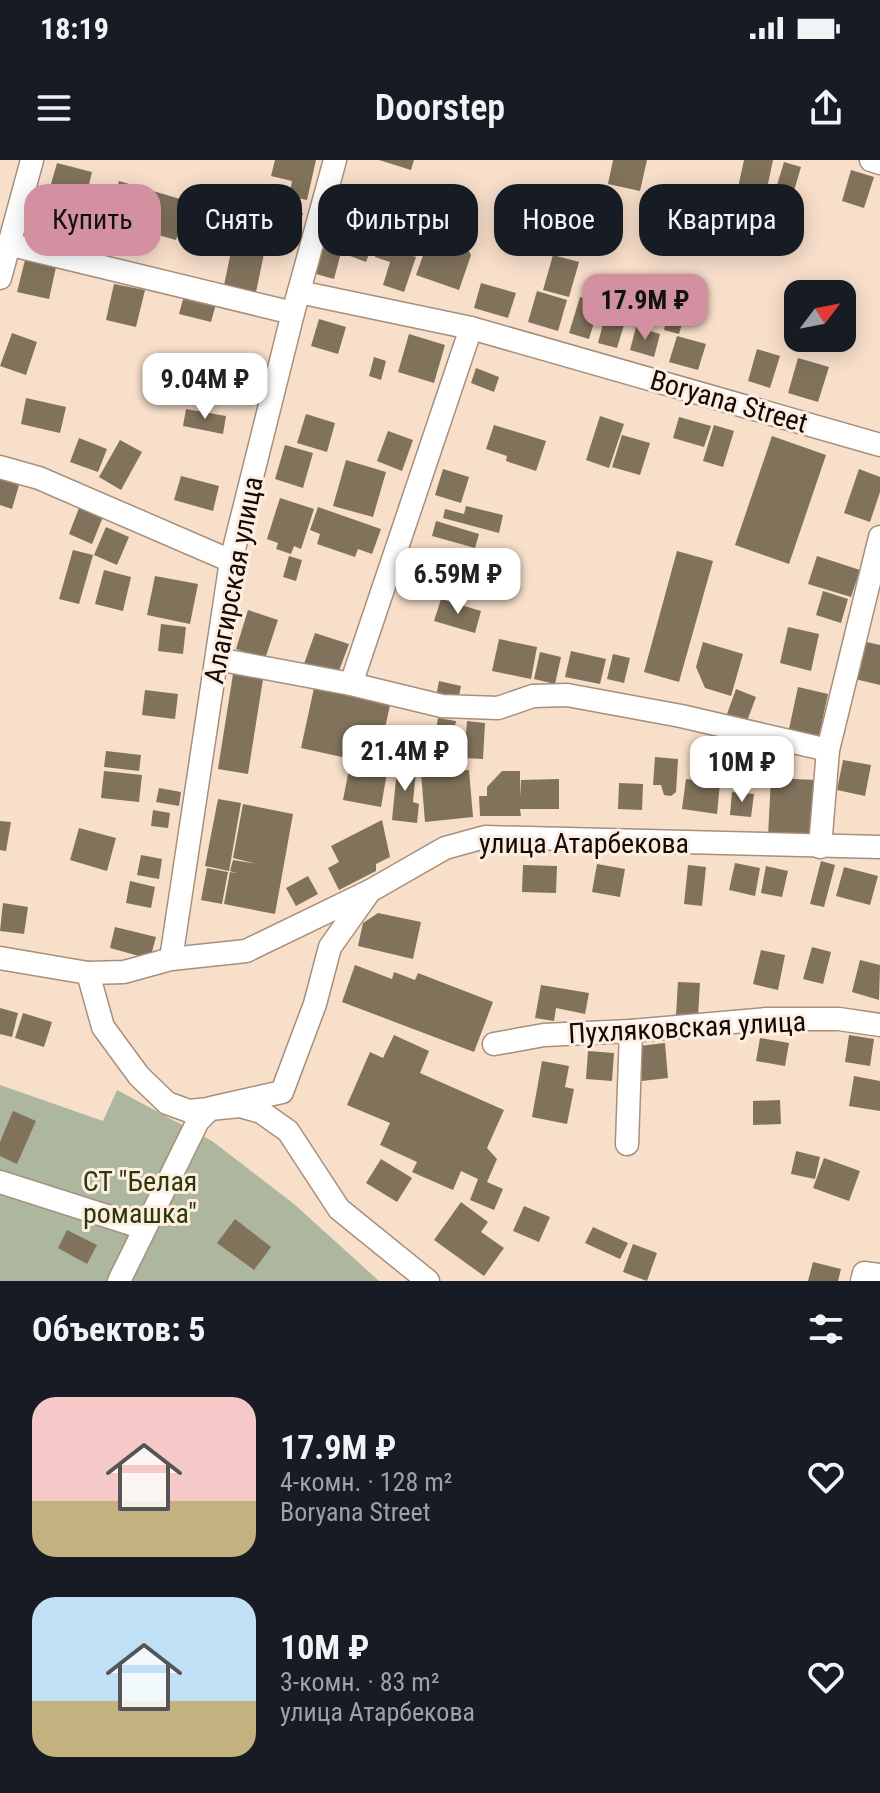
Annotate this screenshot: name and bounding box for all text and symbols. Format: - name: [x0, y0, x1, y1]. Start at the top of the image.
- text: 18:19: [40, 11, 109, 46]
- icon: menu: [32, 86, 76, 130]
- icon: share: [804, 86, 848, 130]
- text: Doorstep: [375, 87, 505, 129]
- chip: Купить: [24, 184, 161, 256]
- chip: Снять: [177, 184, 302, 256]
- chip: Фильтры: [318, 184, 478, 256]
- chip: Новое: [494, 184, 623, 256]
- chip: Квартира: [639, 184, 804, 256]
- pin: 17.9M ₽: [571, 274, 719, 342]
- north arrow: [784, 280, 856, 352]
- map controls: [784, 280, 856, 352]
- text: 17.9M ₽: [601, 285, 689, 315]
- pin: 9.04M ₽: [131, 353, 279, 421]
- street label: Boryana Street: [646, 363, 811, 440]
- text: 9.04M ₽: [161, 364, 249, 394]
- street label: Алагирская улица: [197, 474, 270, 686]
- pin: 6.59M ₽: [384, 548, 532, 616]
- text: 6.59M ₽: [414, 559, 502, 589]
- pin: 21.4M ₽: [331, 725, 479, 793]
- text: 21.4M ₽: [361, 736, 449, 766]
- pin: 10M ₽: [686, 736, 798, 804]
- text: 10M ₽: [708, 747, 776, 777]
- street label: улица Атарбекова: [479, 827, 689, 860]
- street label: Пухляковская улица: [567, 1005, 807, 1050]
- park label: СТ "Белая ромашка": [83, 1165, 197, 1230]
- icon: filters: [804, 1307, 848, 1351]
- text: Объектов: 5: [32, 1309, 206, 1349]
- text: 17.9M ₽: [280, 1427, 396, 1467]
- icon: home: [96, 1429, 192, 1525]
- icon: heart: [804, 1455, 848, 1499]
- text: 4-комн. · 128 m²: [280, 1467, 452, 1497]
- text: Boryana Street: [280, 1497, 430, 1527]
- text: 10M ₽: [280, 1627, 369, 1667]
- icon: home: [96, 1629, 192, 1725]
- icon: heart: [804, 1655, 848, 1699]
- text: 3-комн. · 83 m²: [280, 1667, 440, 1697]
- text: улица Атарбекова: [280, 1697, 475, 1727]

